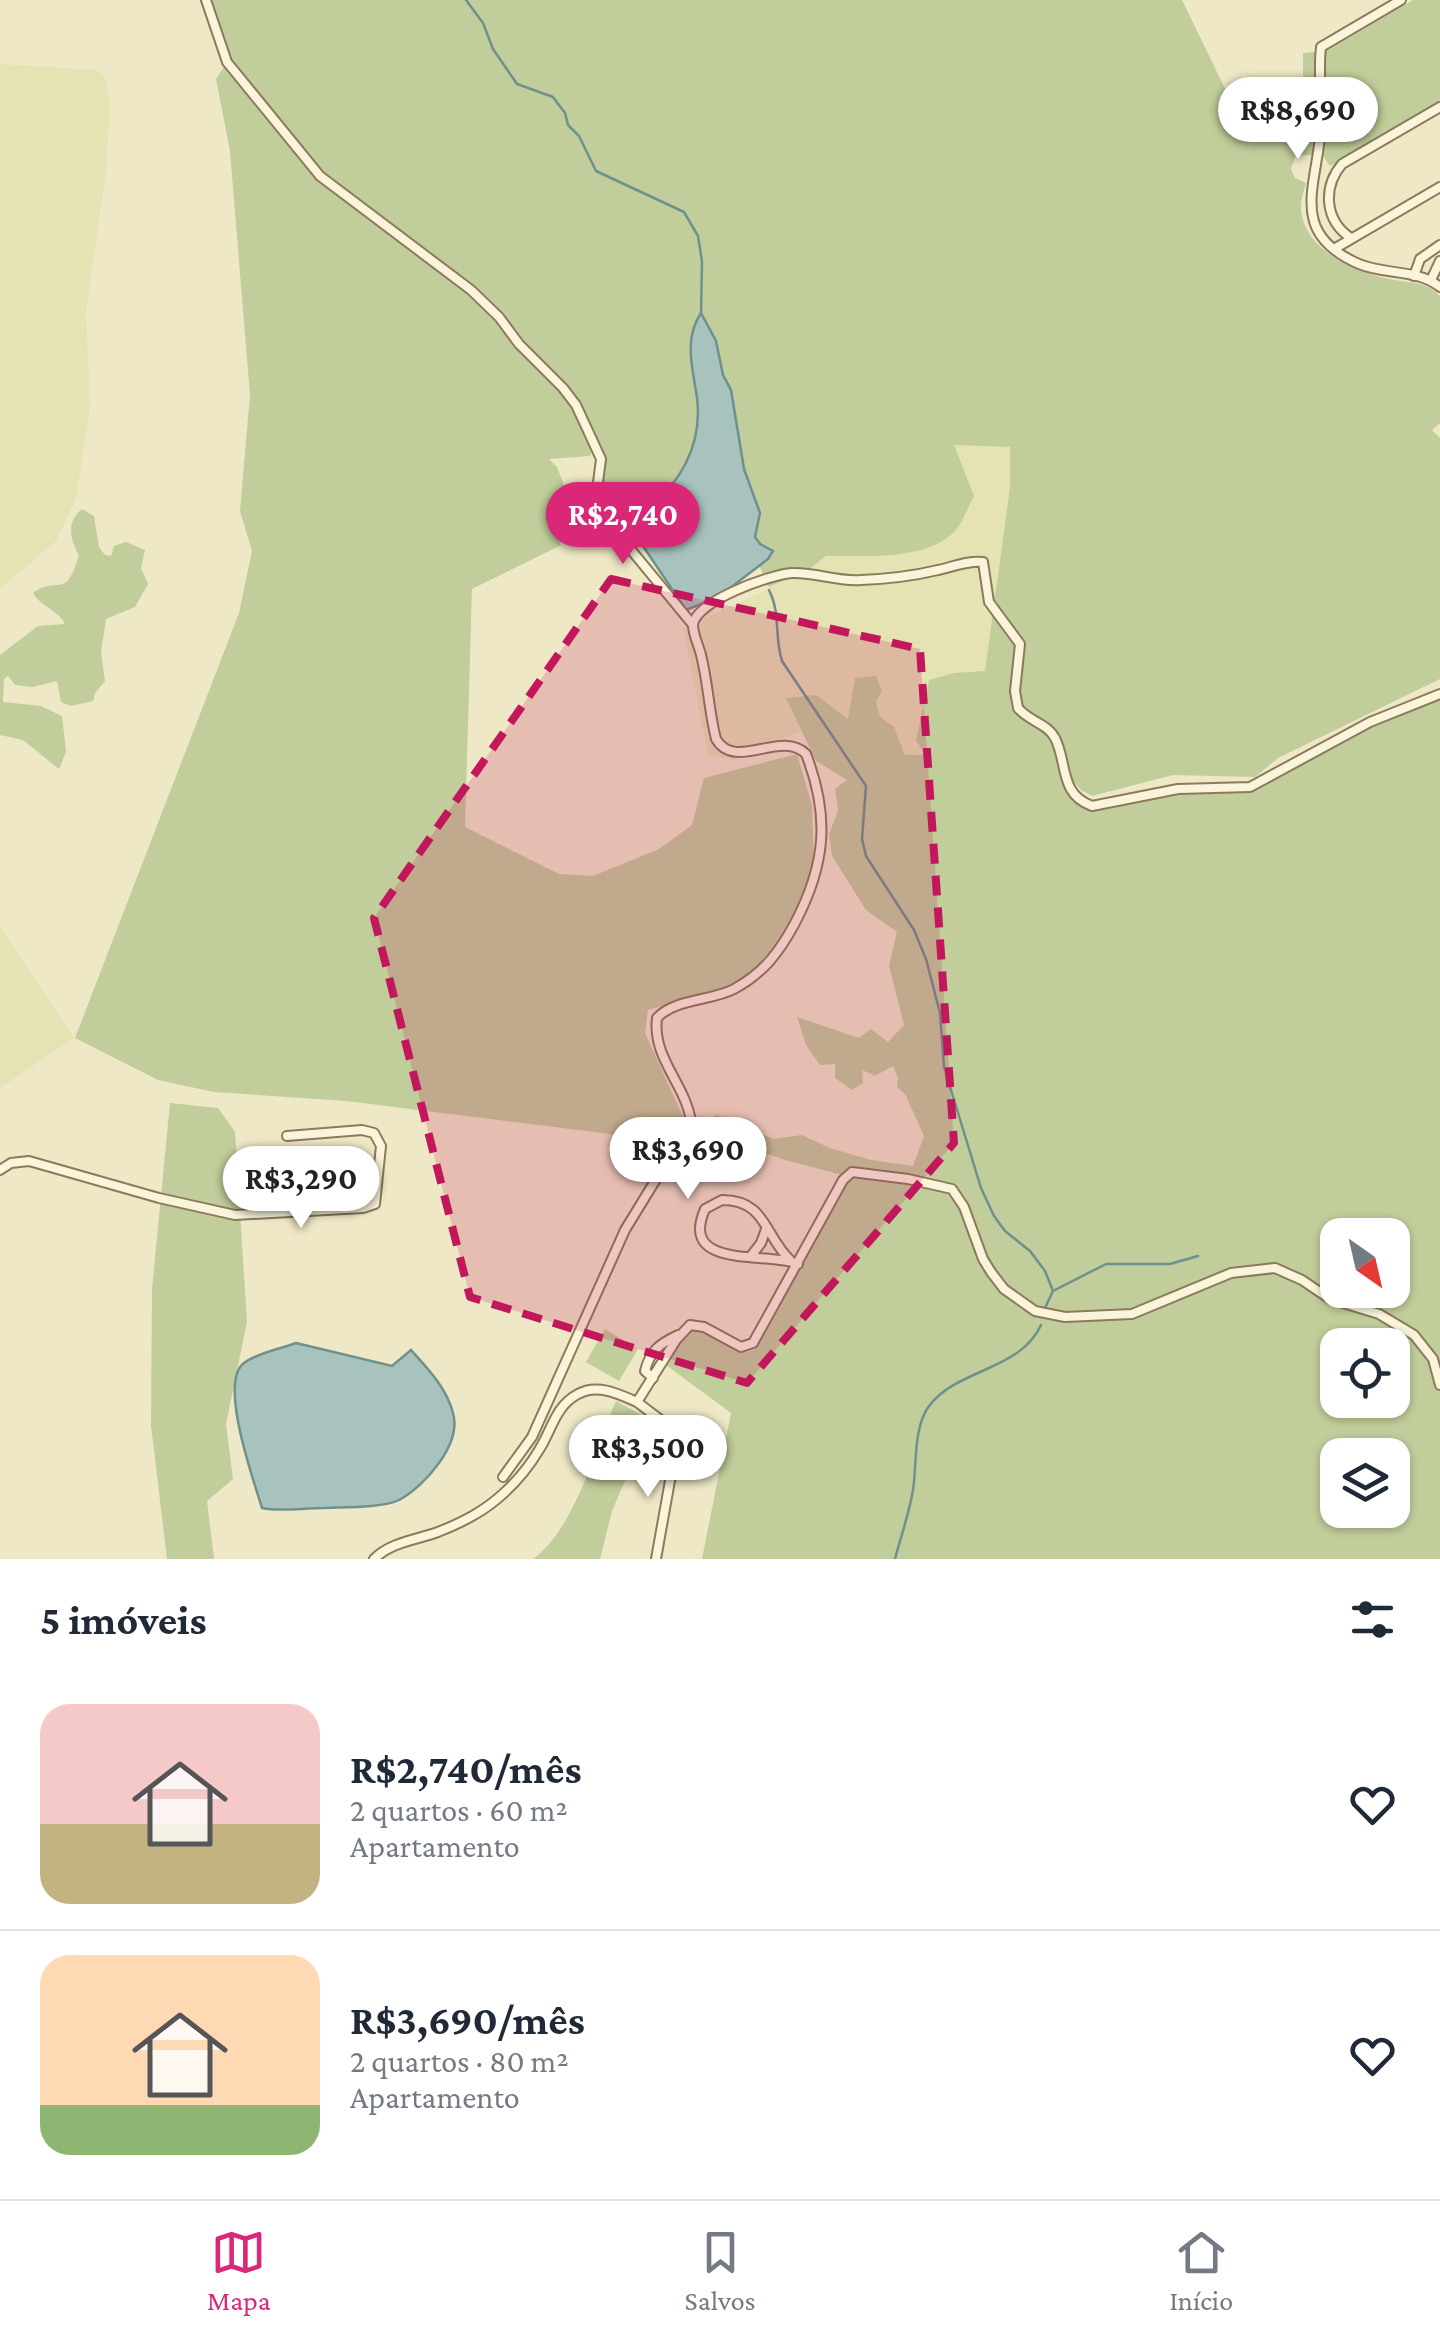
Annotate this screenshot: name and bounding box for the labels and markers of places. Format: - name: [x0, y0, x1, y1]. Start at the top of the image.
- pin: R$8,690: [1206, 77, 1390, 162]
- pin: R$2,740: [531, 482, 715, 567]
- pin: R$3,690: [596, 1117, 780, 1202]
- pin: R$3,290: [209, 1146, 393, 1231]
- pin: R$3,500: [556, 1415, 740, 1500]

